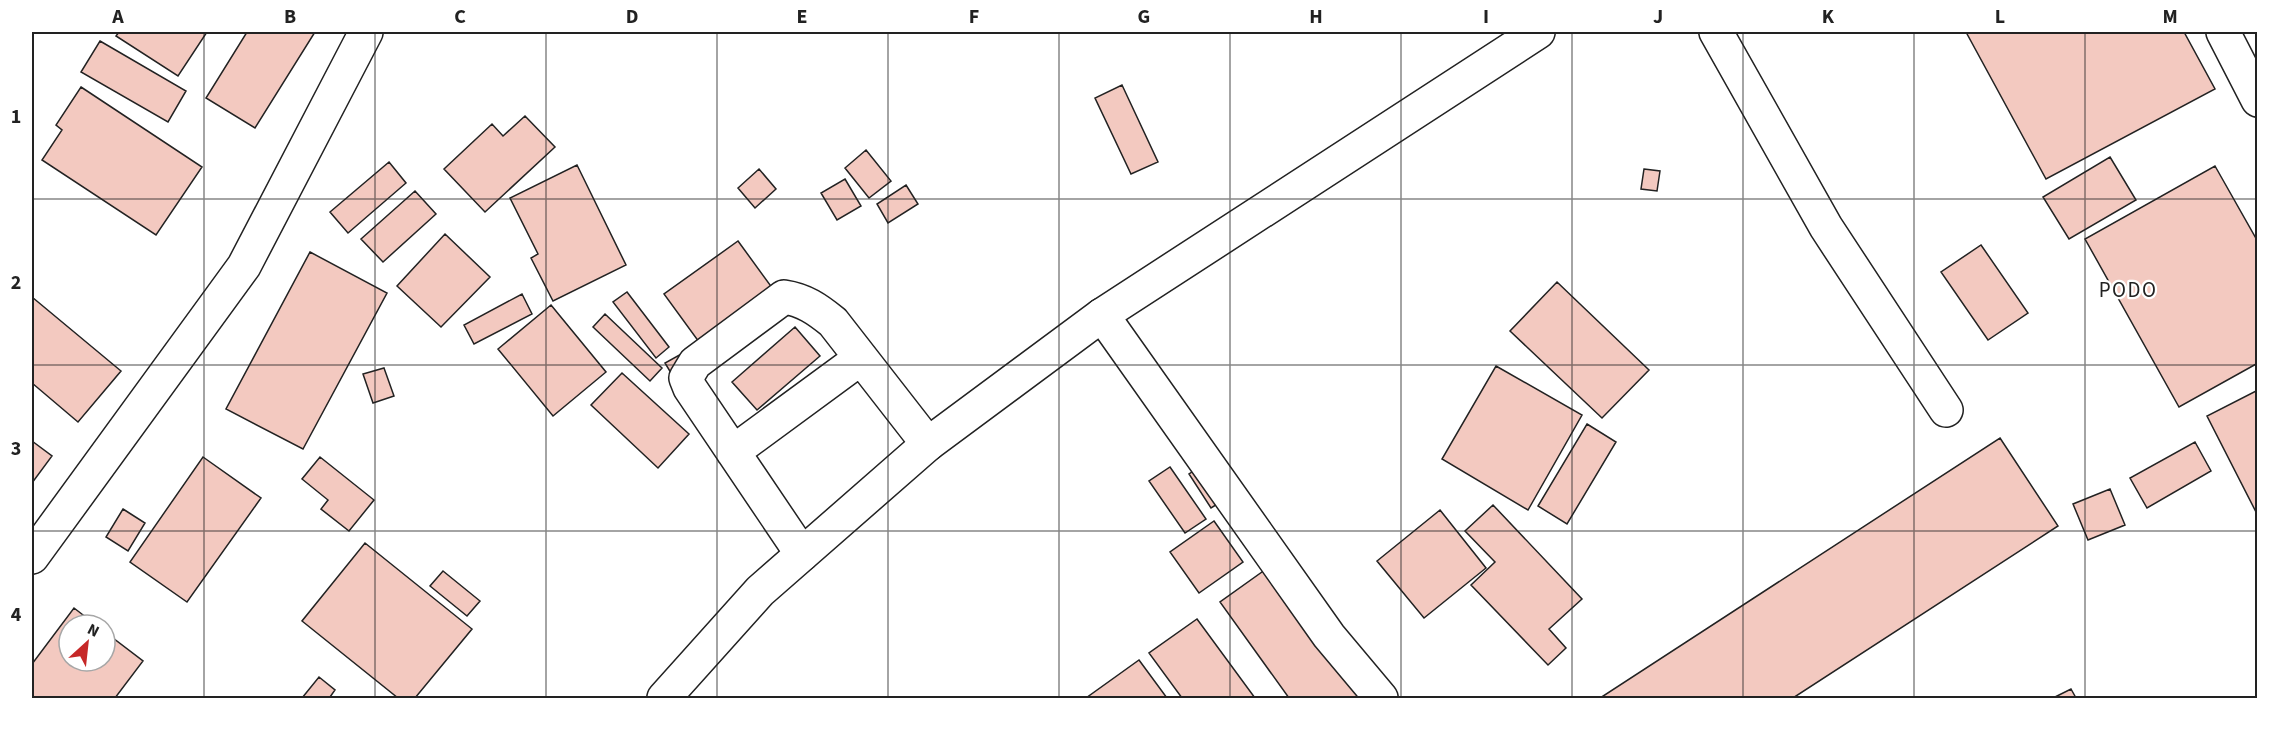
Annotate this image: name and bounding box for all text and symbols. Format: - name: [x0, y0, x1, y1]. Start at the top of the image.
- text: A: [111, 3, 124, 31]
- text: B: [284, 3, 296, 31]
- text: C: [454, 3, 466, 31]
- text: D: [626, 3, 638, 31]
- text: E: [797, 3, 807, 31]
- text: F: [969, 3, 979, 31]
- text: G: [1138, 3, 1150, 31]
- text: H: [1309, 3, 1323, 31]
- text: I: [1483, 3, 1489, 31]
- text: J: [1653, 3, 1663, 31]
- text: K: [1822, 3, 1835, 31]
- text: L: [1995, 3, 2005, 31]
- text: M: [2162, 3, 2178, 31]
- text: 1: [11, 103, 21, 131]
- text: 2: [11, 269, 21, 297]
- district label: PODO: [2099, 275, 2157, 305]
- text: 3: [11, 435, 21, 463]
- text: 4: [11, 601, 22, 629]
- north arrow: [57, 613, 117, 673]
- text: N: [84, 618, 103, 643]

